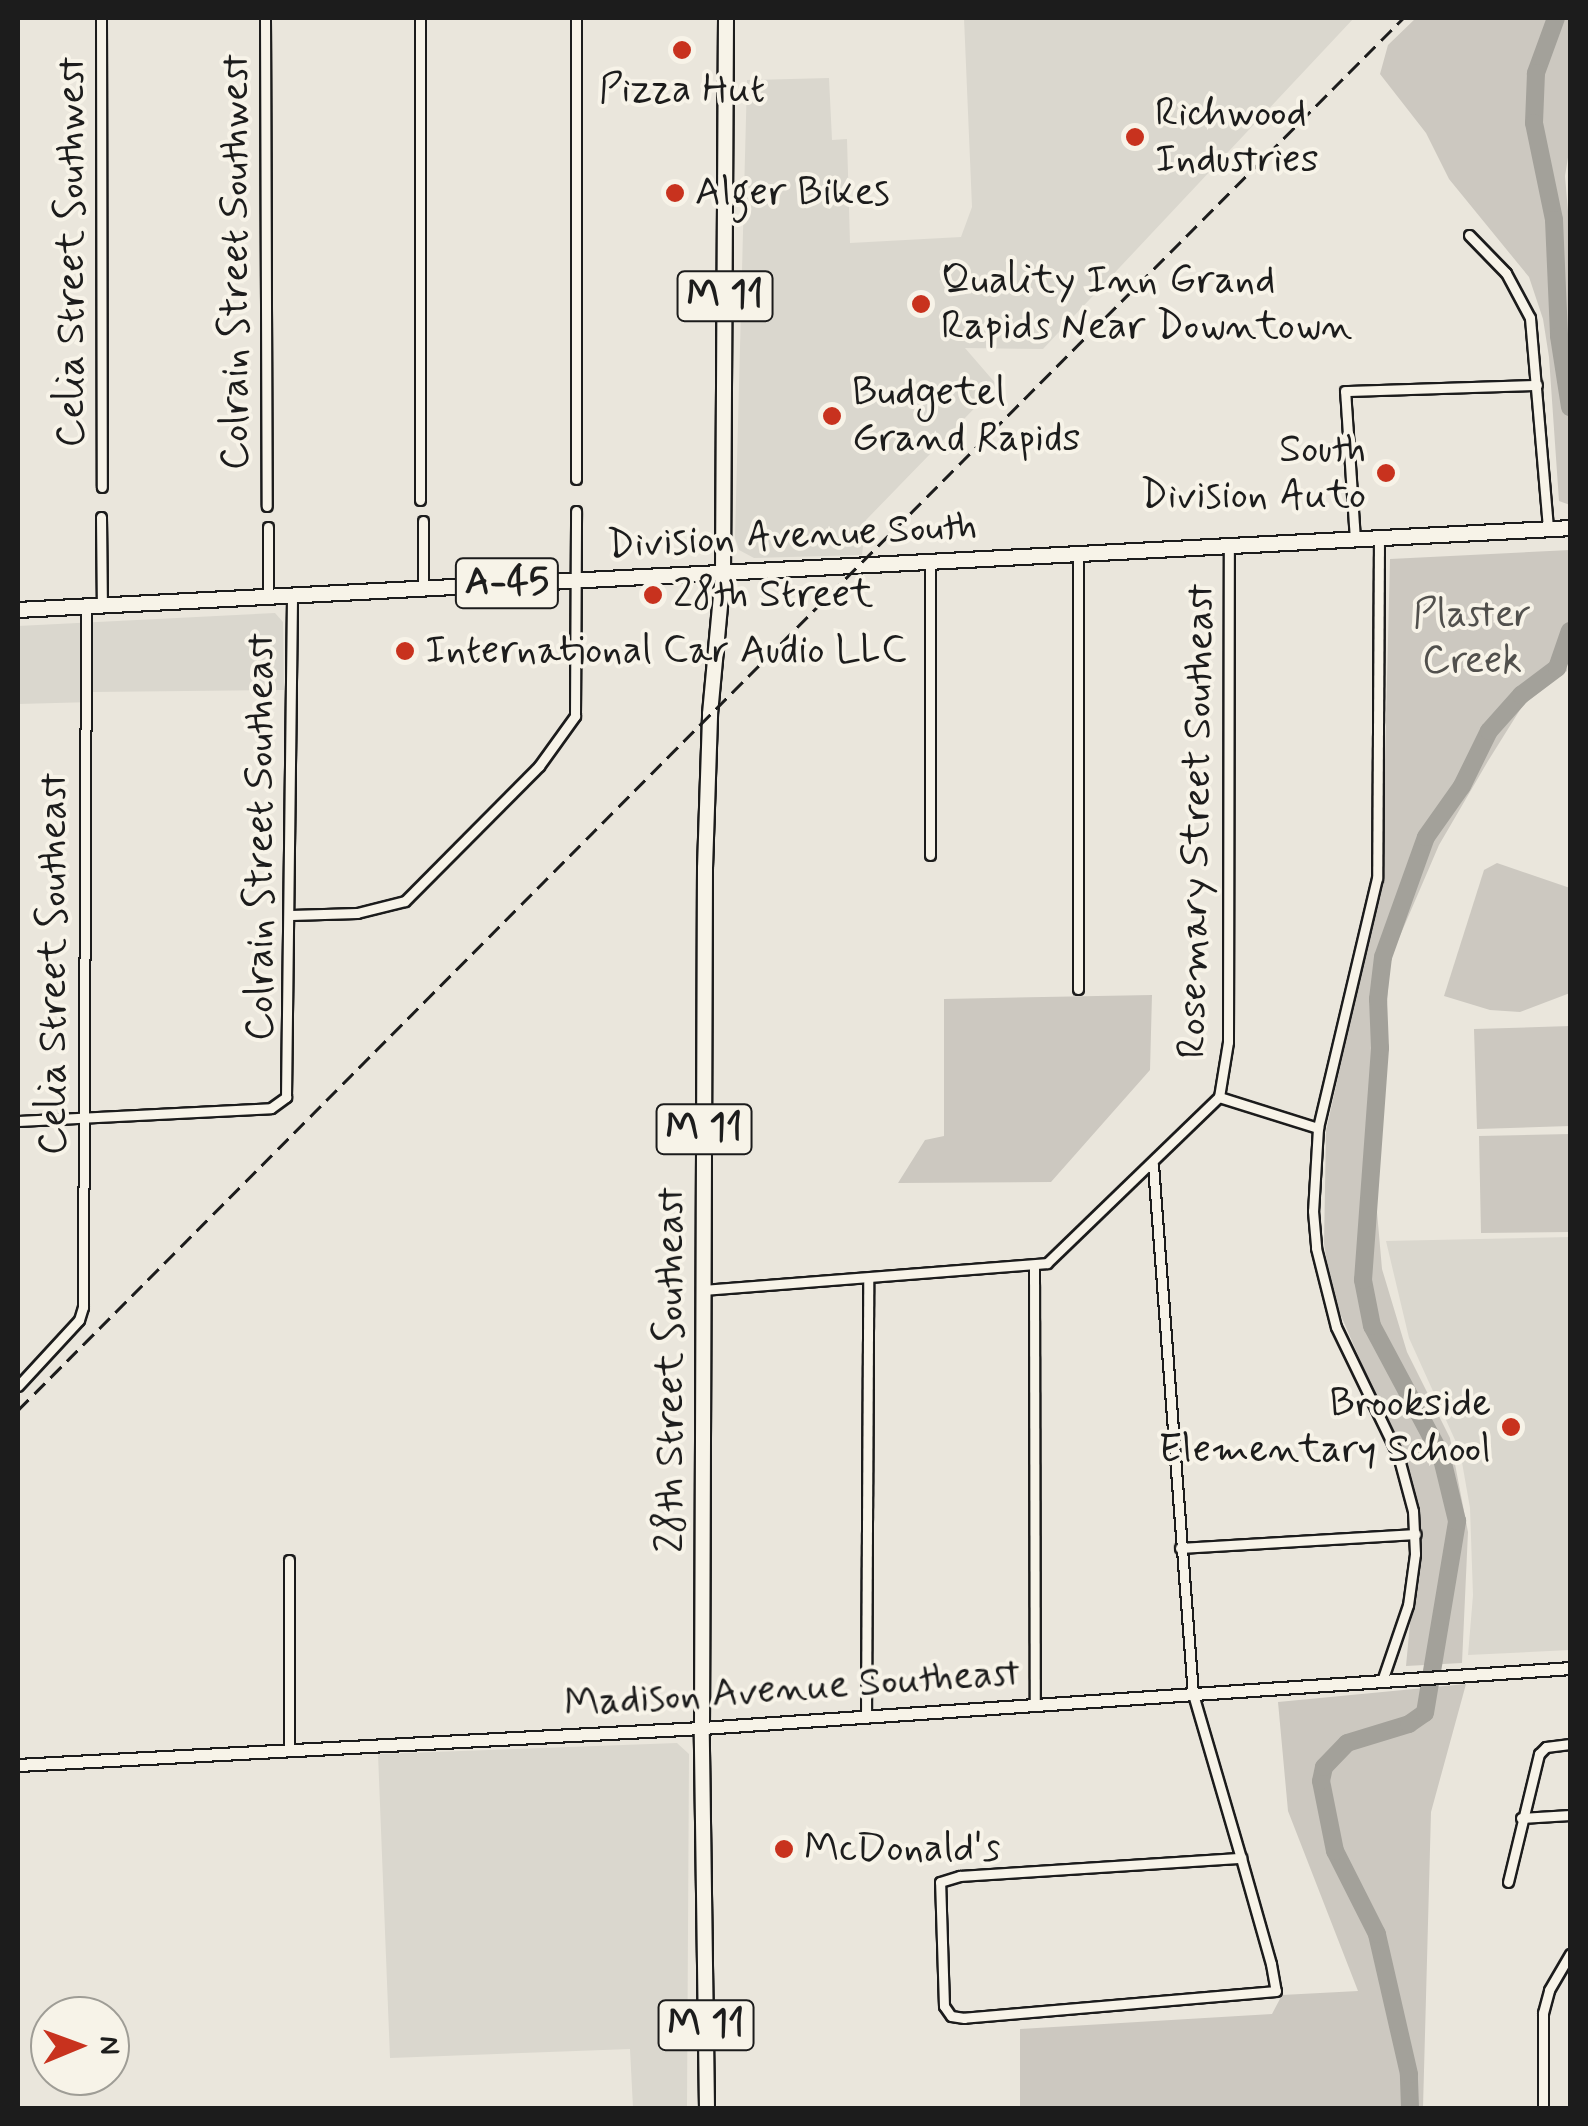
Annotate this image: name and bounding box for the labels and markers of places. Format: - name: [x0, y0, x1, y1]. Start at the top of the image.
- marker: Pizza Hut: [671, 39, 693, 61]
- place label: Pizza Hut: [601, 66, 763, 114]
- place label: Richwood Industries: [1155, 90, 1319, 184]
- marker: Richwood Industries: [1124, 126, 1146, 148]
- place label: Alger Bikes: [695, 169, 888, 217]
- marker: Alger Bikes: [664, 182, 686, 204]
- place label: Quality Inn Grand Rapids Near Downtown: [941, 257, 1349, 351]
- marker: Quality Inn Grand Rapids Near Downtown: [910, 293, 932, 315]
- place label: Budgetel Grand Rapids: [852, 369, 1085, 463]
- marker: Budgetel Grand Rapids: [821, 405, 843, 427]
- place label: South Division Auto: [1151, 426, 1366, 520]
- marker: South Division Auto: [1375, 462, 1397, 484]
- place label: 28th Street: [673, 571, 874, 619]
- marker: 28th Street: [642, 584, 664, 606]
- place label: International Car Audio LLC: [425, 627, 906, 675]
- marker: International Car Audio LLC: [394, 640, 416, 662]
- place label: Brookside Elementary School: [1159, 1380, 1491, 1474]
- marker: Brookside Elementary School: [1500, 1416, 1522, 1438]
- place label: McDonald's: [804, 1825, 1000, 1873]
- marker: McDonald's: [773, 1838, 795, 1860]

